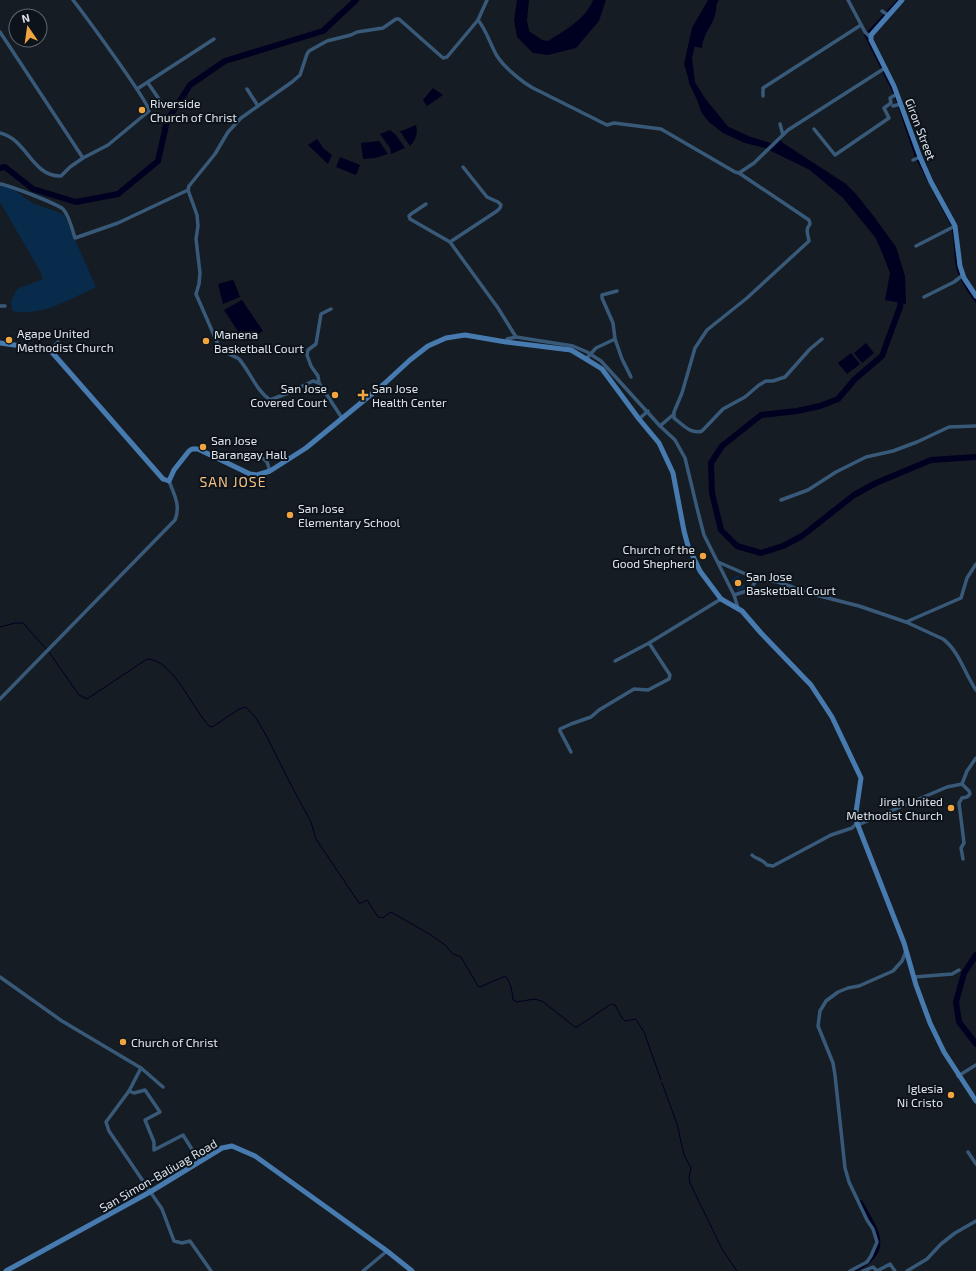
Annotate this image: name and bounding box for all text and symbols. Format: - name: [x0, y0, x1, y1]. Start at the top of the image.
- north arrow: [8, 8, 48, 48]
- text: N: [20, 11, 31, 25]
- place label: Riverside Church of Christ: [150, 96, 237, 124]
- street label: Giron Street: [903, 96, 939, 162]
- marker: Riverside Church of Christ: [137, 105, 147, 115]
- place label: Agape United Methodist Church: [17, 326, 114, 354]
- place label: Manena Basketball Court: [214, 327, 304, 355]
- marker: Agape United Methodist Church: [4, 335, 14, 345]
- marker: Manena Basketball Court: [201, 336, 211, 346]
- place label: San Jose Covered Court: [250, 381, 327, 409]
- place label: San Jose Health Center: [372, 381, 447, 409]
- marker: San Jose Health Center: [357, 389, 369, 401]
- marker: San Jose Covered Court: [330, 390, 340, 400]
- place label: San Jose Barangay Hall: [211, 433, 288, 461]
- marker: San Jose Barangay Hall: [198, 442, 208, 452]
- district label: SAN JOSE: [199, 473, 267, 490]
- place label: San Jose Elementary School: [298, 501, 401, 529]
- marker: San Jose Elementary School: [285, 510, 295, 520]
- place label: Church of the Good Shepherd: [612, 542, 695, 570]
- marker: Church of the Good Shepherd: [698, 551, 708, 561]
- place label: San Jose Basketball Court: [746, 569, 836, 597]
- marker: San Jose Basketball Court: [733, 578, 743, 588]
- place label: Jireh United Methodist Church: [846, 794, 943, 822]
- marker: Jireh United Methodist Church: [946, 803, 956, 813]
- place label: Church of Christ: [131, 1035, 218, 1049]
- marker: Church of Christ: [118, 1037, 128, 1047]
- place label: Iglesia Ni Cristo: [897, 1081, 943, 1109]
- marker: Iglesia Ni Cristo: [946, 1090, 956, 1100]
- street label: San Simon-Baliuag Road: [97, 1136, 219, 1214]

